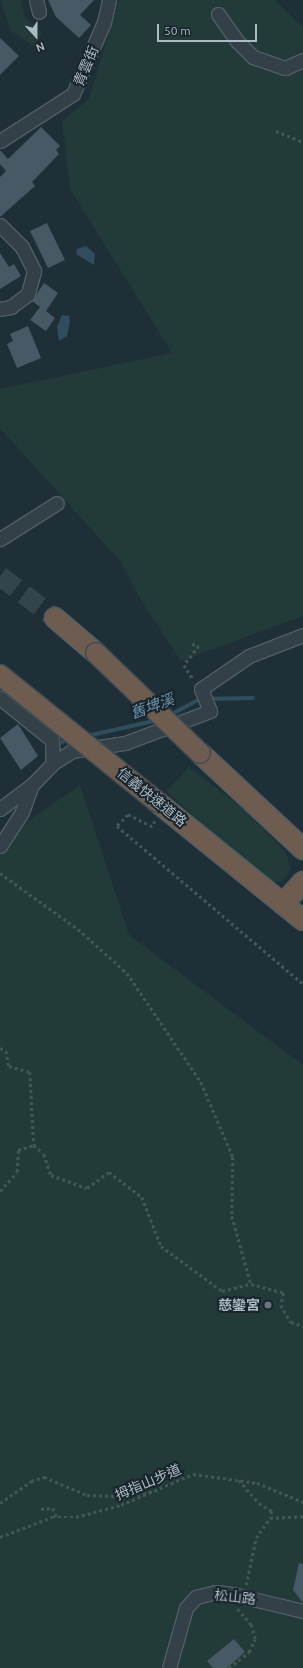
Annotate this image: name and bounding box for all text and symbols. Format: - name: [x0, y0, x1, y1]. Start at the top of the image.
- north arrow: [16, 16, 56, 56]
- scale bar: [159, 16, 259, 42]
- text: 50 m: [164, 24, 191, 37]
- text: N: [34, 40, 46, 54]
- street label: 青雲街: [70, 43, 102, 89]
- water label: 舊埤溪: [128, 690, 176, 722]
- street label: 信義快速道路: [114, 764, 190, 830]
- place label: 慈鑾宮: [218, 1297, 260, 1313]
- marker: 慈鑾宮: [263, 1300, 273, 1310]
- street label: 拇指山步道: [113, 1461, 183, 1503]
- street label: 松山路: [213, 1586, 257, 1608]

